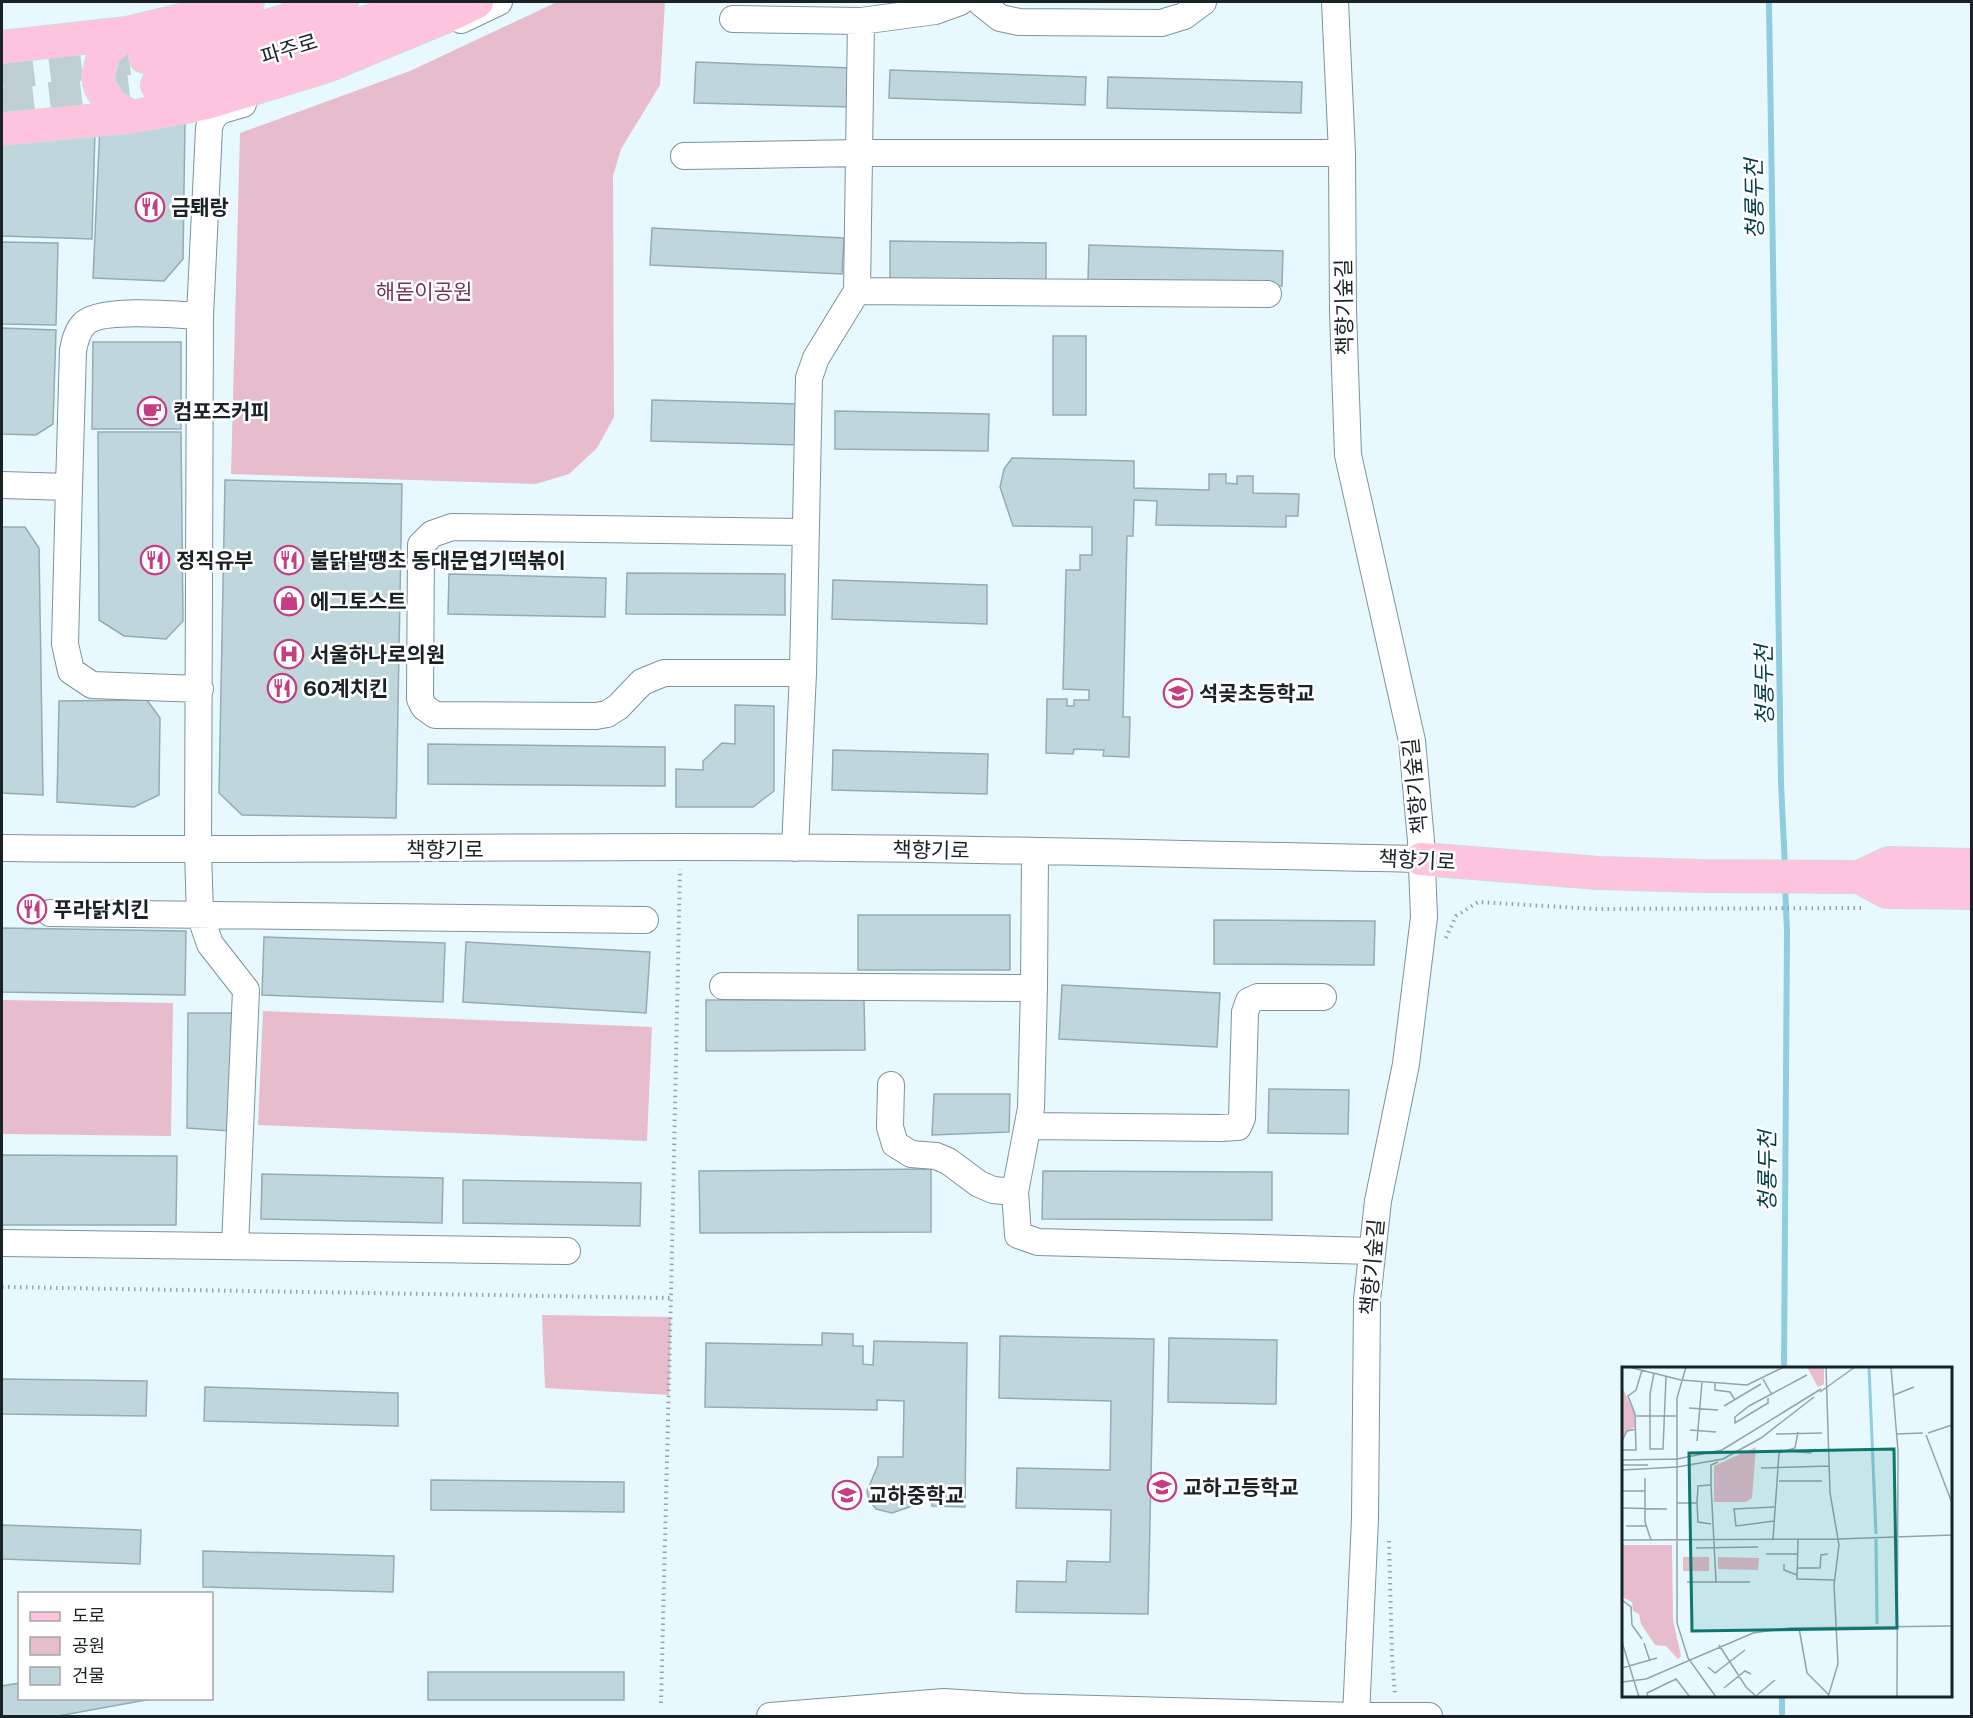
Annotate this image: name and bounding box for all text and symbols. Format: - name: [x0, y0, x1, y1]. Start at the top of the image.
- street label: 파주로: [258, 29, 320, 69]
- water label: 청룡두천: [1740, 156, 1768, 240]
- restaurant icon: 금퇘랑: [134, 191, 166, 223]
- place label: 금퇘랑: [171, 195, 229, 220]
- street label: 책향기숲길: [1331, 258, 1357, 356]
- park label: 해돋이공원: [376, 279, 472, 304]
- cafe icon: 컴포즈커피: [136, 395, 168, 427]
- place label: 컴포즈커피: [173, 399, 270, 424]
- restaurant icon: 정직유부: [139, 544, 171, 576]
- restaurant icon: 불닭발땡초 동대문엽기떡볶이: [273, 544, 305, 576]
- place label: 정직유부: [176, 548, 253, 573]
- place label: 불닭발땡초 동대문엽기떡볶이: [310, 548, 566, 573]
- shop icon: 에그토스트: [273, 585, 305, 617]
- place label: 에그토스트: [310, 589, 407, 614]
- hospital icon: 서울하나로의원: [273, 638, 305, 670]
- place label: 서울하나로의원: [310, 642, 445, 667]
- water label: 청룡두천: [1750, 642, 1778, 726]
- restaurant icon: 60계치킨: [266, 672, 298, 704]
- place label: 60계치킨: [303, 676, 388, 701]
- school or university icon: 석곶초등학교: [1162, 677, 1194, 709]
- place label: 석곶초등학교: [1199, 681, 1315, 706]
- street label: 책향기숲길: [1398, 737, 1432, 835]
- street label: 책향기로: [406, 837, 484, 862]
- street label: 책향기로: [892, 837, 970, 863]
- street label: 책향기로: [1378, 845, 1456, 875]
- restaurant icon: 푸라닭치킨: [16, 893, 48, 925]
- place label: 푸라닭치킨: [53, 897, 150, 922]
- water label: 청룡두천: [1754, 1128, 1780, 1211]
- street label: 책향기숲길: [1355, 1218, 1389, 1316]
- inset map: [1622, 1367, 1952, 1697]
- school or university icon: 교하고등학교: [1146, 1471, 1178, 1503]
- place label: 교하고등학교: [1183, 1475, 1299, 1500]
- school or university icon: 교하중학교: [831, 1479, 863, 1511]
- place label: 교하중학교: [868, 1483, 965, 1508]
- legend: [18, 1592, 213, 1700]
- text: 도로: [72, 1605, 105, 1626]
- text: 공원: [72, 1635, 105, 1656]
- text: 건물: [72, 1665, 105, 1686]

